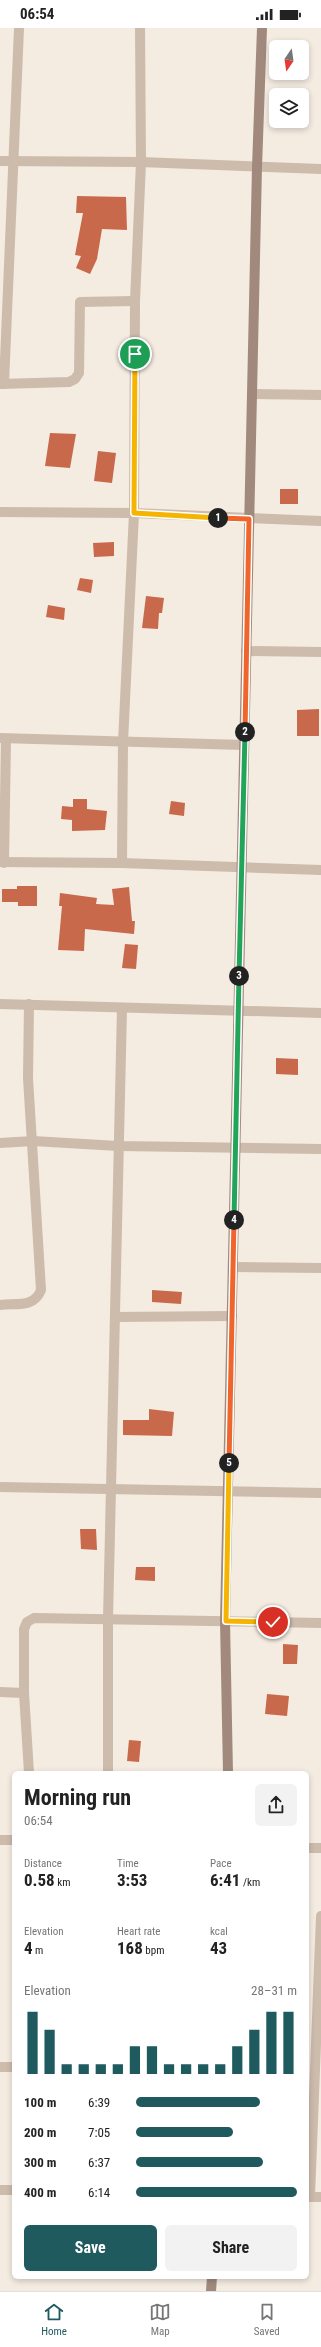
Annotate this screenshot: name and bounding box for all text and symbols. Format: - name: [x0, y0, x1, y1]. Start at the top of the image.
- text: 06:54: [20, 5, 54, 23]
- north arrow: [269, 40, 309, 80]
- map controls: [269, 40, 309, 128]
- button: layers: [269, 88, 309, 128]
- pin: [118, 337, 152, 371]
- icon: arrive: [124, 343, 146, 365]
- pin: 1: [208, 508, 228, 528]
- text: 1: [215, 511, 221, 524]
- pin: 2: [235, 722, 255, 742]
- text: 2: [242, 725, 248, 738]
- pin: 3: [229, 966, 249, 986]
- text: 3: [236, 969, 242, 982]
- pin: 4: [224, 1210, 244, 1230]
- text: 4: [231, 1213, 237, 1226]
- pin: 5: [219, 1453, 239, 1473]
- text: 5: [226, 1456, 232, 1469]
- pin: [256, 1605, 290, 1639]
- icon: check: [262, 1611, 284, 1633]
- button: share: [255, 1784, 297, 1826]
- text: Morning run: [24, 1785, 131, 1810]
- text: 06:54: [24, 1813, 53, 1828]
- text: Distance: [24, 1857, 62, 1870]
- text: Time: [117, 1857, 139, 1870]
- text: Pace: [210, 1857, 232, 1870]
- text: 0.58: [24, 1870, 55, 1890]
- text: 3:53: [117, 1870, 147, 1890]
- text: 6:41: [210, 1870, 240, 1890]
- text: km: [55, 1876, 70, 1889]
- text: /km: [240, 1876, 260, 1889]
- text: Elevation: [24, 1925, 64, 1938]
- text: Heart rate: [117, 1925, 160, 1938]
- text: kcal: [210, 1925, 228, 1938]
- text: 4: [24, 1938, 33, 1958]
- text: 168: [117, 1938, 143, 1958]
- text: 43: [210, 1938, 227, 1958]
- text: m: [33, 1944, 43, 1957]
- text: bpm: [143, 1944, 164, 1957]
- text: Elevation: [24, 1983, 71, 1998]
- text: 28–31 m: [251, 1983, 297, 1998]
- text: 100 m: [24, 2095, 56, 2110]
- text: 6:39: [88, 2095, 110, 2110]
- text: 200 m: [24, 2125, 56, 2140]
- text: 7:05: [88, 2125, 110, 2140]
- text: 300 m: [24, 2155, 56, 2170]
- text: 6:37: [88, 2155, 110, 2170]
- text: 400 m: [24, 2185, 56, 2200]
- text: 6:14: [88, 2185, 110, 2200]
- button: Save: [24, 2225, 157, 2271]
- button: Share: [165, 2225, 297, 2271]
- tab: Home: [41, 2301, 67, 2338]
- tab: Map: [149, 2301, 171, 2338]
- tab: Saved: [254, 2301, 280, 2338]

